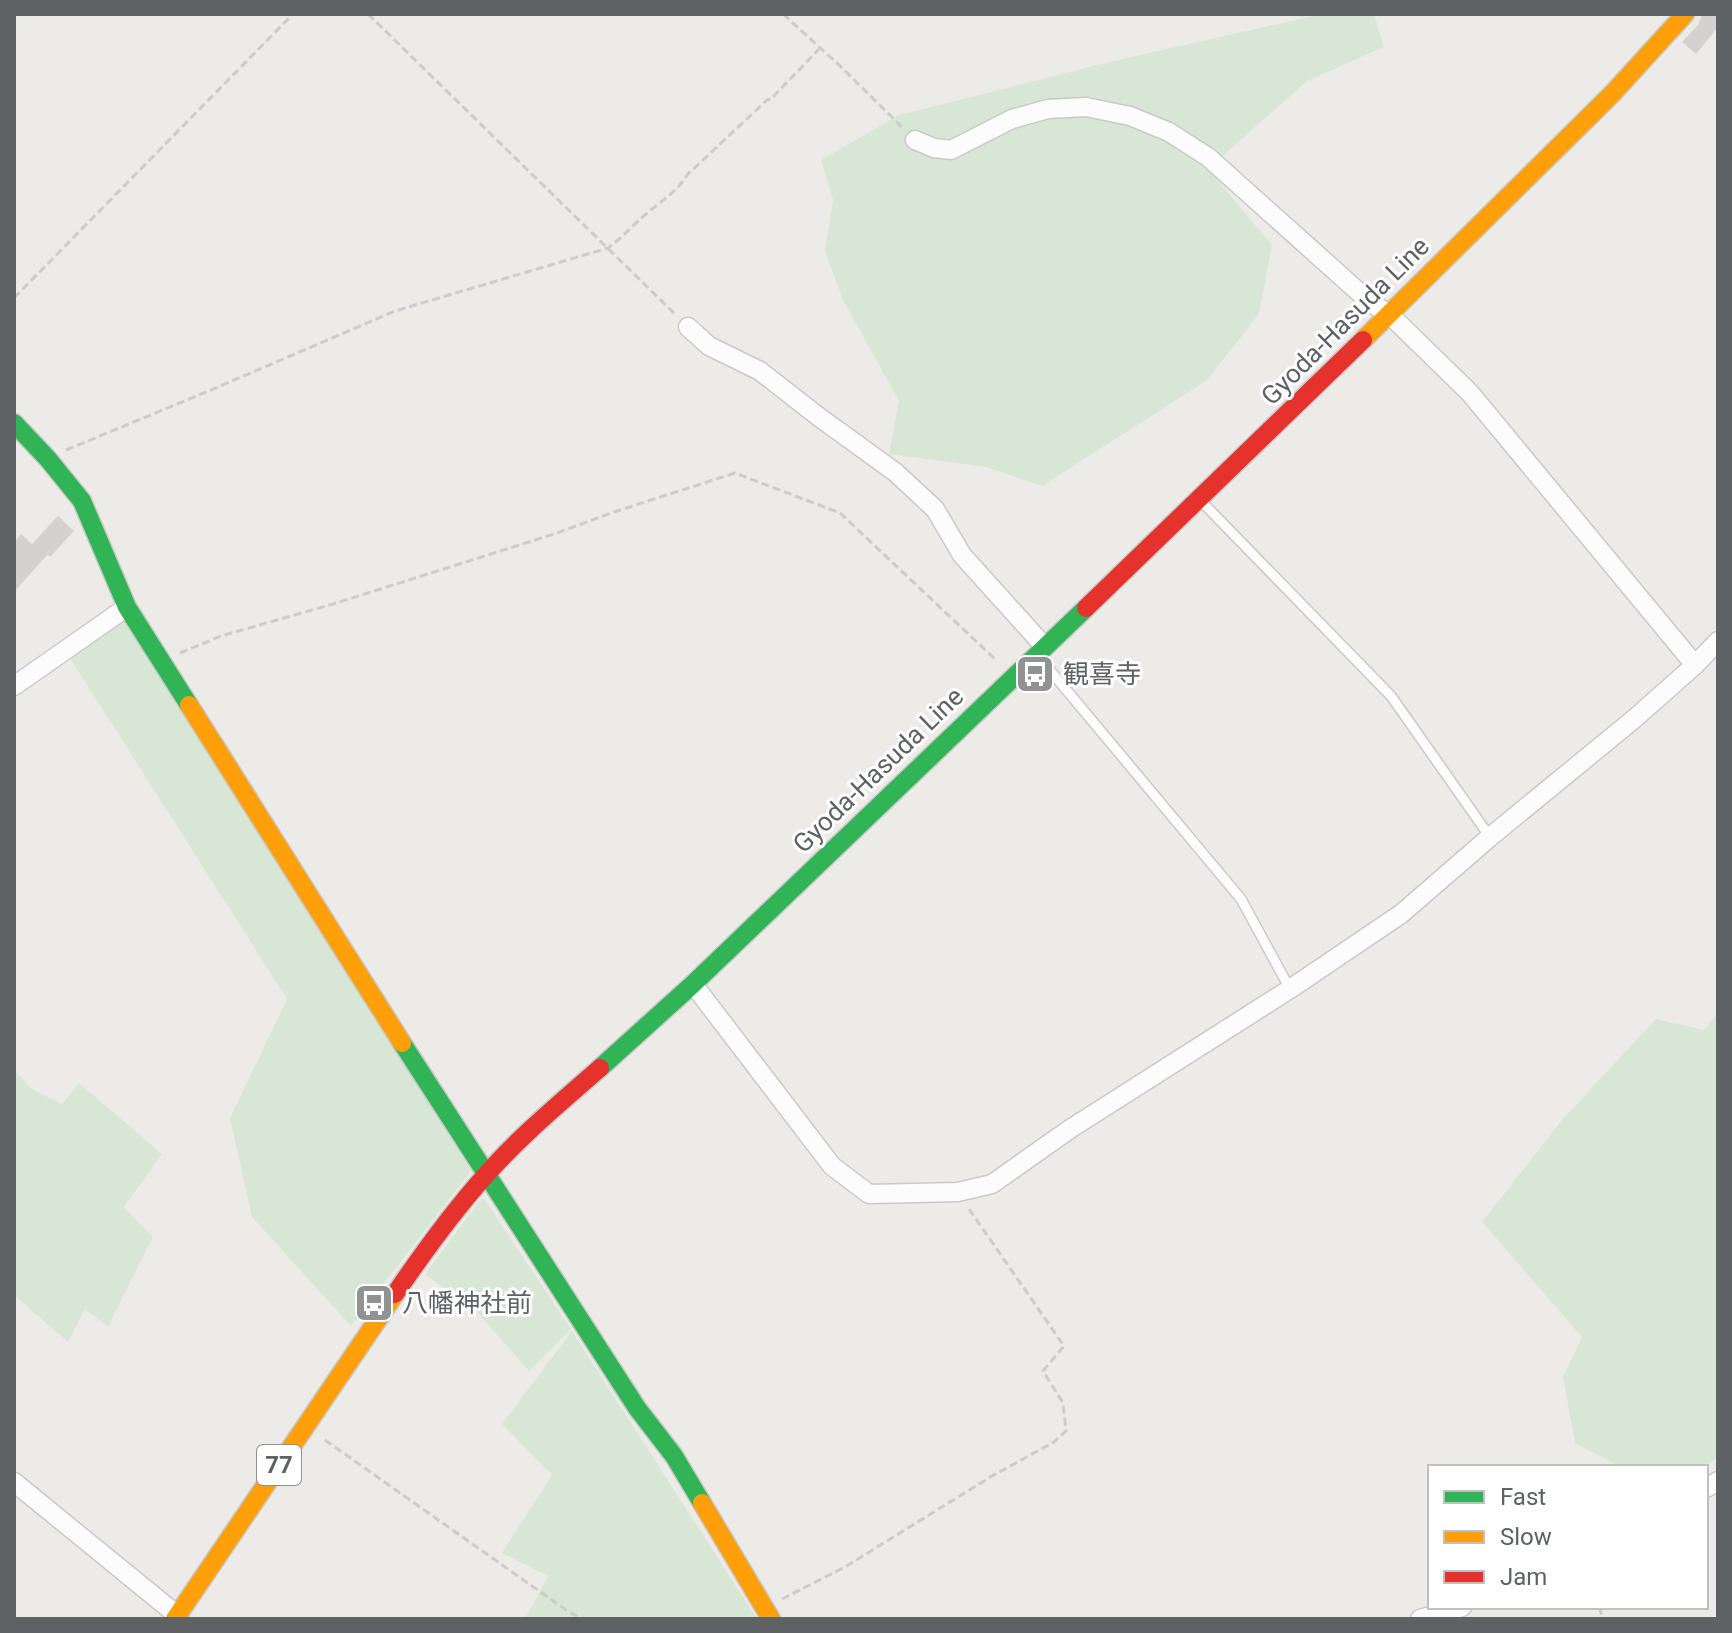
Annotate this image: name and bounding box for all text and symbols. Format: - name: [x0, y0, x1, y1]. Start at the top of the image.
- street label: Gyoda-Hasuda Line: [1255, 231, 1435, 411]
- bus stop icon: 観喜寺: [1014, 653, 1056, 695]
- place label: 観喜寺: [1063, 659, 1141, 689]
- street label: Gyoda-Hasuda Line: [787, 681, 969, 859]
- bus stop icon: 八幡神社前: [353, 1282, 395, 1324]
- place label: 八幡神社前: [402, 1288, 532, 1318]
- road number: 77: [257, 1445, 301, 1485]
- legend: [1428, 1465, 1708, 1609]
- text: Fast: [1500, 1483, 1546, 1511]
- text: Slow: [1500, 1523, 1552, 1551]
- text: Jam: [1500, 1563, 1547, 1591]

